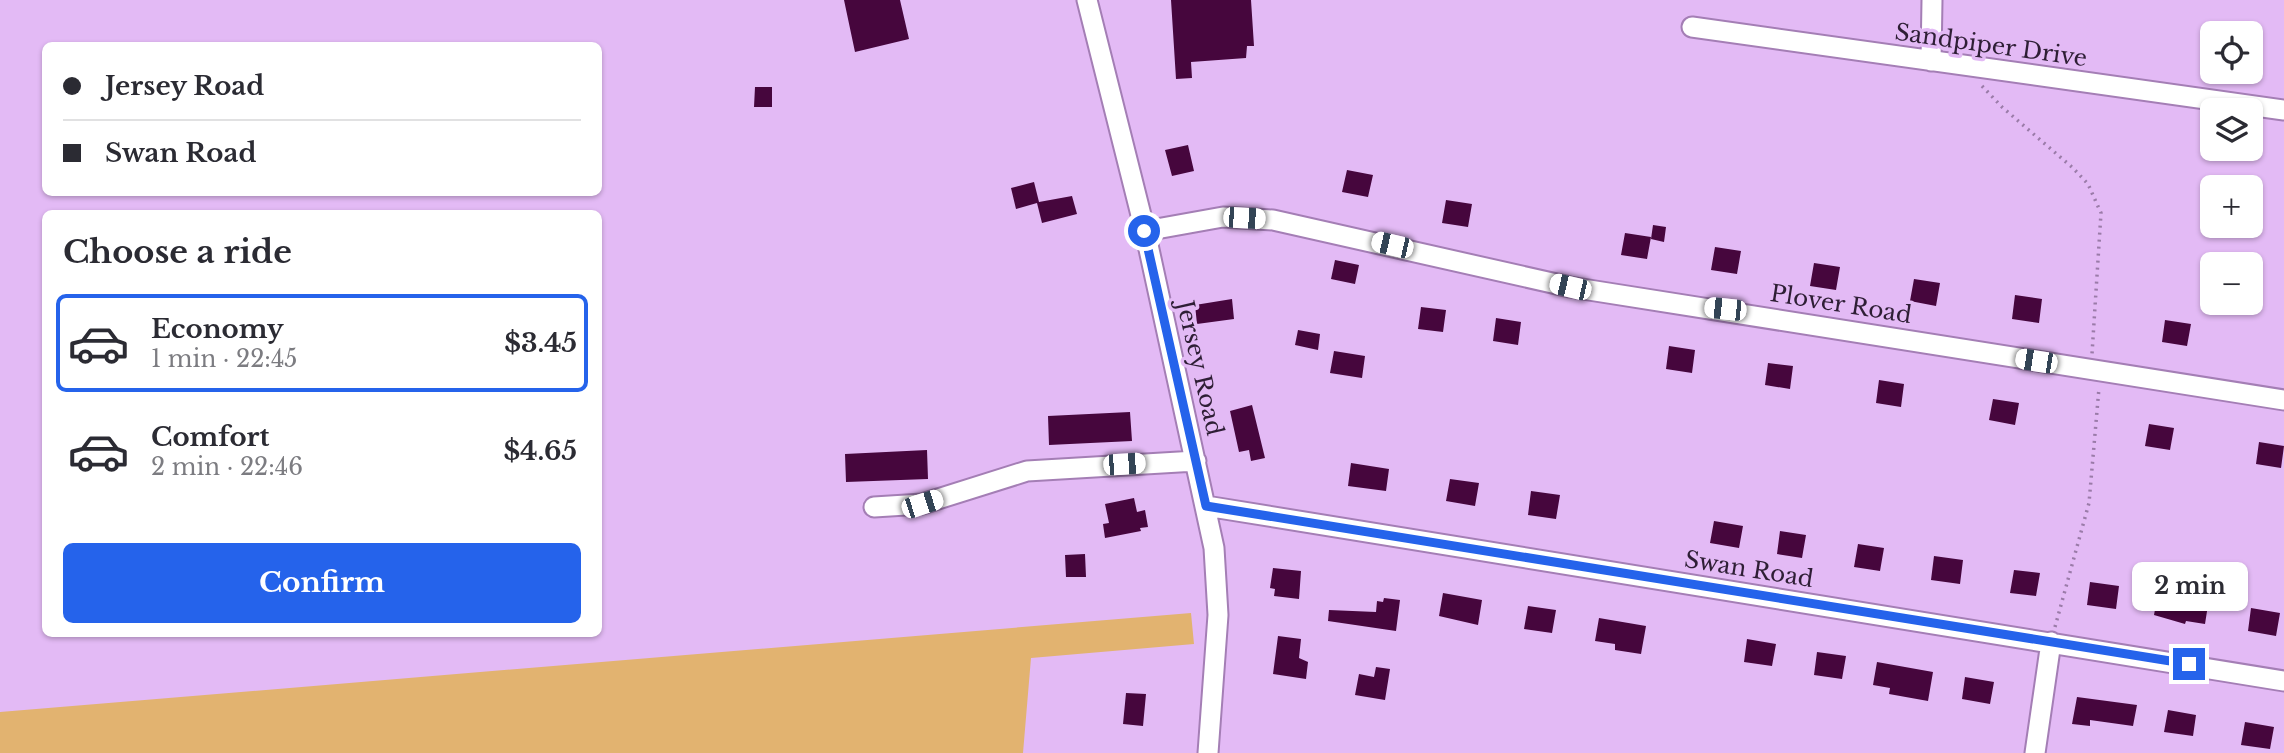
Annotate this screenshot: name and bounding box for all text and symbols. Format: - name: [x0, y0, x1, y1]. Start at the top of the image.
- street label: Sandpiper Drive: [1893, 18, 2089, 72]
- map controls: [2200, 21, 2263, 315]
- button: locate: [2200, 21, 2263, 84]
- text: Jersey Road: [105, 70, 264, 102]
- button: layers: [2200, 98, 2263, 161]
- text: Swan Road: [105, 137, 256, 169]
- button: +: [2200, 175, 2263, 238]
- car: [1223, 206, 1266, 230]
- route start: [1128, 215, 1160, 247]
- car: [1370, 230, 1415, 260]
- text: Choose a ride: [63, 232, 292, 272]
- button: −: [2200, 252, 2263, 315]
- car: [1548, 272, 1593, 302]
- street label: Plover Road: [1768, 279, 1914, 329]
- street label: Jersey Road: [1170, 295, 1229, 438]
- car: [1704, 296, 1747, 322]
- icon: car: [67, 312, 130, 375]
- text: Economy: [151, 313, 284, 345]
- text: $3.45: [504, 327, 577, 359]
- text: 1 min · 22:45: [151, 345, 297, 373]
- car: [2014, 347, 2059, 375]
- icon: car: [67, 420, 130, 483]
- text: Comfort: [151, 421, 269, 453]
- text: $4.65: [504, 435, 577, 467]
- car: [1103, 452, 1146, 476]
- text: 2 min · 22:46: [151, 453, 303, 481]
- car: [899, 488, 946, 520]
- button: Confirm: [63, 543, 581, 623]
- street label: Swan Road: [1683, 545, 1815, 593]
- callout: 2 min: [2131, 562, 2247, 612]
- text: 2 min: [2154, 572, 2226, 600]
- route end: [2173, 648, 2205, 680]

